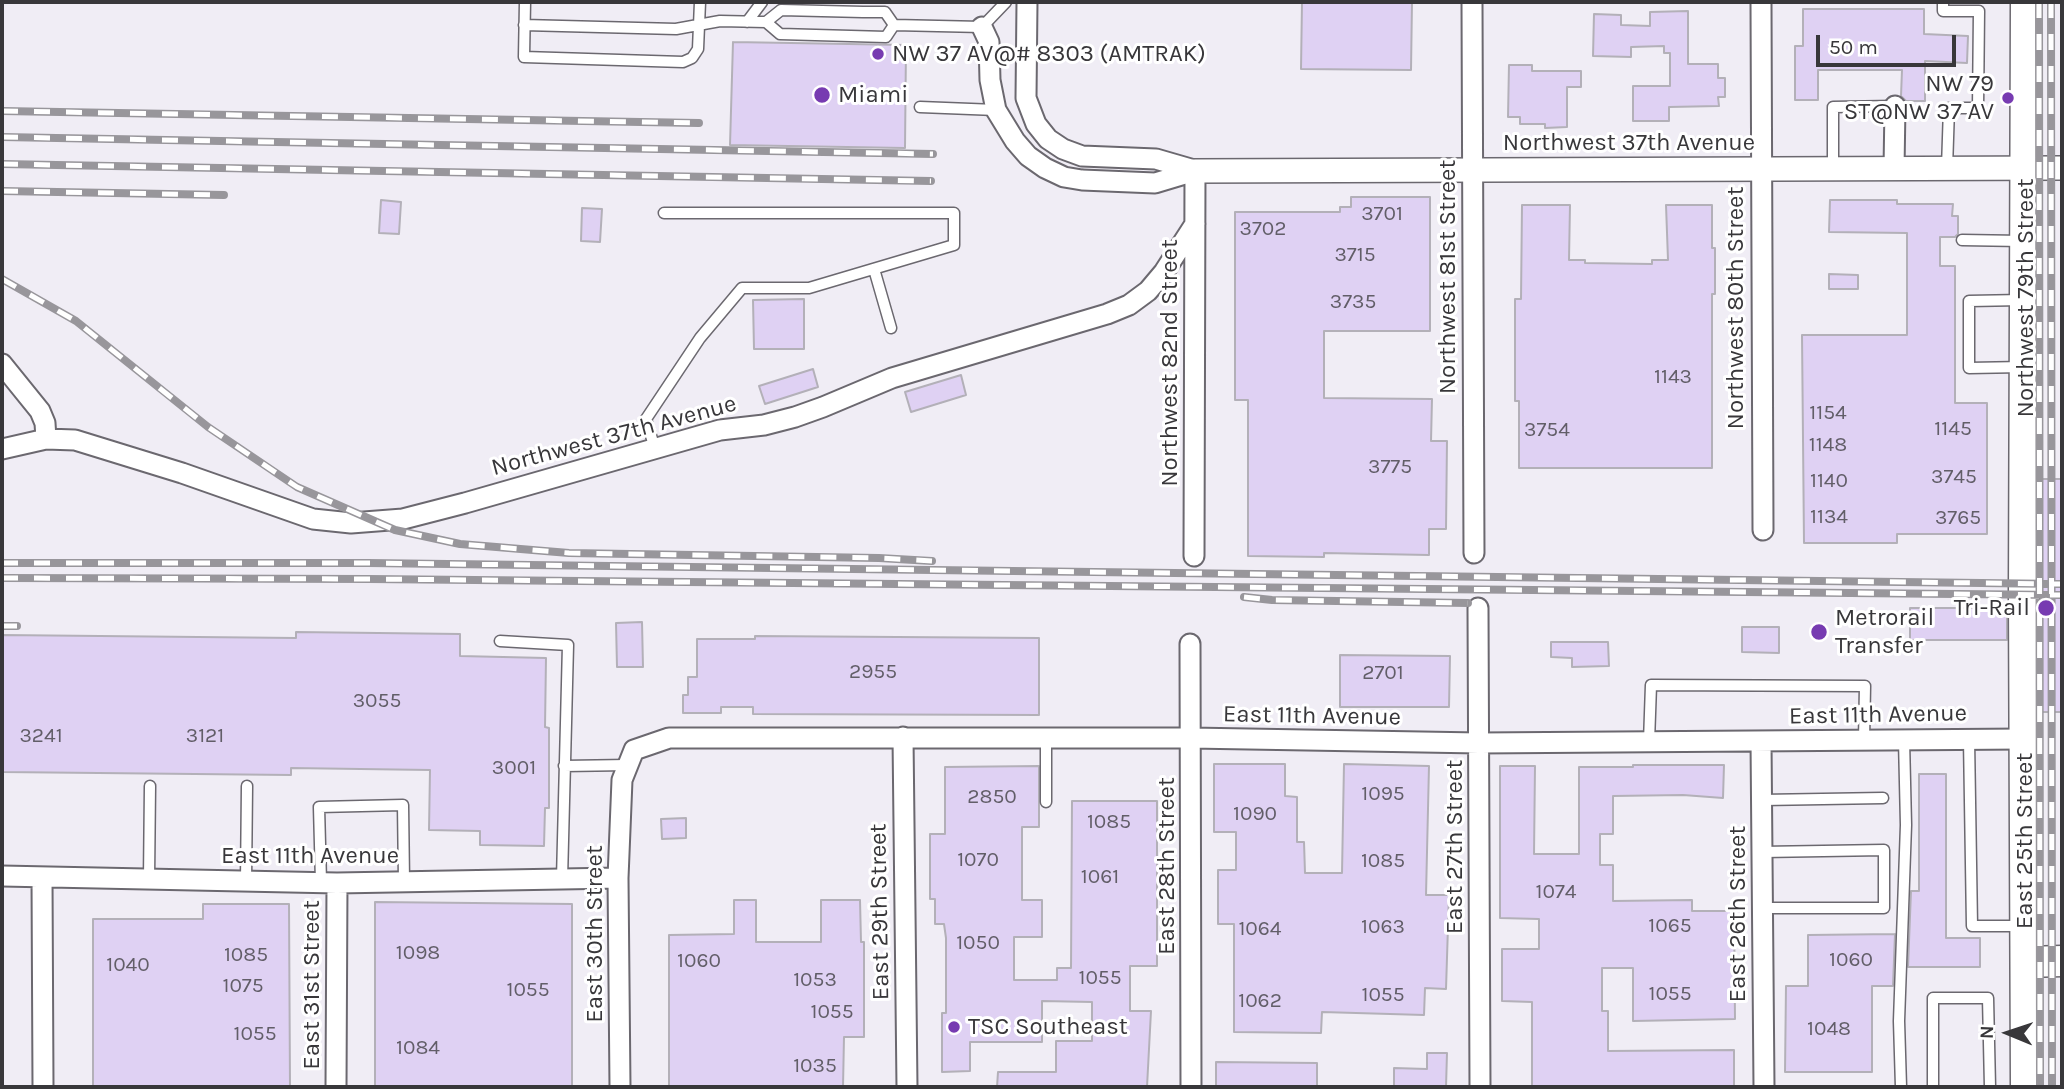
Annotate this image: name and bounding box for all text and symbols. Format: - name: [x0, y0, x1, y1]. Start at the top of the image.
- scale bar: [1819, 21, 1959, 65]
- text: 50 m: [1829, 35, 1878, 59]
- place label: NW 37 AV@# 8303 (AMTRAK): [892, 40, 1206, 68]
- marker: NW 37 AV@# 8303 (AMTRAK): [870, 46, 886, 62]
- place label: NW 79 ST@NW 37 AV: [1844, 70, 1994, 126]
- place label: Miami: [838, 81, 908, 109]
- marker: Miami: [812, 85, 832, 105]
- marker: NW 79 ST@NW 37 AV: [2000, 90, 2016, 106]
- street label: Northwest 37th Avenue: [1503, 129, 1755, 157]
- street label: Northwest 81st Street: [1434, 160, 1462, 394]
- street label: Northwest 79th Street: [2012, 178, 2040, 418]
- street label: Northwest 80th Street: [1722, 187, 1750, 429]
- house number: 3701: [1361, 201, 1403, 227]
- house number: 3702: [1240, 216, 1286, 242]
- street label: Northwest 82nd Street: [1156, 239, 1184, 487]
- house number: 3715: [1334, 242, 1376, 268]
- house number: 3735: [1330, 289, 1376, 315]
- house number: 1143: [1654, 364, 1692, 390]
- street label: Northwest 37th Avenue: [488, 389, 740, 483]
- house number: 1154: [1809, 400, 1847, 426]
- house number: 1145: [1934, 416, 1972, 442]
- house number: 3754: [1524, 417, 1570, 443]
- house number: 1148: [1809, 432, 1847, 458]
- house number: 3775: [1368, 454, 1412, 480]
- house number: 3745: [1931, 464, 1977, 490]
- house number: 1140: [1810, 468, 1848, 494]
- house number: 1134: [1810, 504, 1848, 530]
- house number: 3765: [1935, 505, 1981, 531]
- place label: Tri-Rail: [1954, 594, 2030, 622]
- marker: Tri-Rail: [2036, 598, 2056, 618]
- place label: Metrorail Transfer: [1835, 604, 1934, 660]
- marker: Metrorail Transfer: [1809, 622, 1829, 642]
- house number: 2955: [849, 659, 897, 685]
- house number: 2701: [1362, 660, 1404, 686]
- house number: 3055: [353, 688, 401, 714]
- street label: East 11th Avenue: [1789, 699, 1967, 731]
- street label: East 11th Avenue: [1223, 700, 1401, 732]
- house number: 3241: [19, 723, 63, 749]
- house number: 3121: [186, 723, 224, 749]
- street label: East 25th Street: [2011, 753, 2039, 929]
- house number: 3001: [492, 755, 536, 781]
- street label: East 27th Street: [1441, 760, 1469, 934]
- street label: East 28th Street: [1153, 777, 1181, 955]
- house number: 1095: [1361, 781, 1405, 807]
- house number: 2850: [967, 784, 1017, 810]
- house number: 1090: [1233, 801, 1277, 827]
- house number: 1085: [1087, 809, 1131, 835]
- street label: East 29th Street: [864, 823, 896, 1001]
- street label: East 26th Street: [1724, 826, 1752, 1002]
- street label: East 11th Avenue: [221, 842, 399, 870]
- street label: East 30th Street: [581, 845, 609, 1023]
- house number: 1070: [957, 847, 999, 873]
- house number: 1085: [1361, 848, 1405, 874]
- house number: 1061: [1081, 864, 1119, 890]
- house number: 1074: [1536, 879, 1576, 905]
- street label: East 31st Street: [298, 900, 326, 1070]
- house number: 1065: [1648, 913, 1692, 939]
- house number: 1063: [1361, 914, 1405, 940]
- house number: 1064: [1238, 916, 1282, 942]
- house number: 1050: [956, 930, 1000, 956]
- house number: 1098: [396, 940, 440, 966]
- house number: 1085: [224, 942, 268, 968]
- house number: 1060: [1829, 947, 1873, 973]
- house number: 1060: [677, 948, 721, 974]
- house number: 1040: [106, 952, 150, 978]
- house number: 1055: [1078, 965, 1122, 991]
- house number: 1053: [793, 967, 837, 993]
- house number: 1075: [222, 973, 264, 999]
- house number: 1055: [506, 977, 550, 1003]
- house number: 1055: [1648, 981, 1692, 1007]
- house number: 1055: [1361, 982, 1405, 1008]
- house number: 1062: [1238, 988, 1282, 1014]
- north arrow: [1973, 998, 2043, 1068]
- house number: 1055: [810, 999, 854, 1025]
- place label: TSC Southeast: [968, 1013, 1128, 1041]
- house number: 1048: [1807, 1016, 1851, 1042]
- marker: TSC Southeast: [946, 1019, 962, 1035]
- house number: 1055: [233, 1021, 277, 1047]
- text: N: [1976, 1025, 1998, 1039]
- house number: 1084: [396, 1035, 440, 1061]
- house number: 1035: [793, 1053, 837, 1079]

